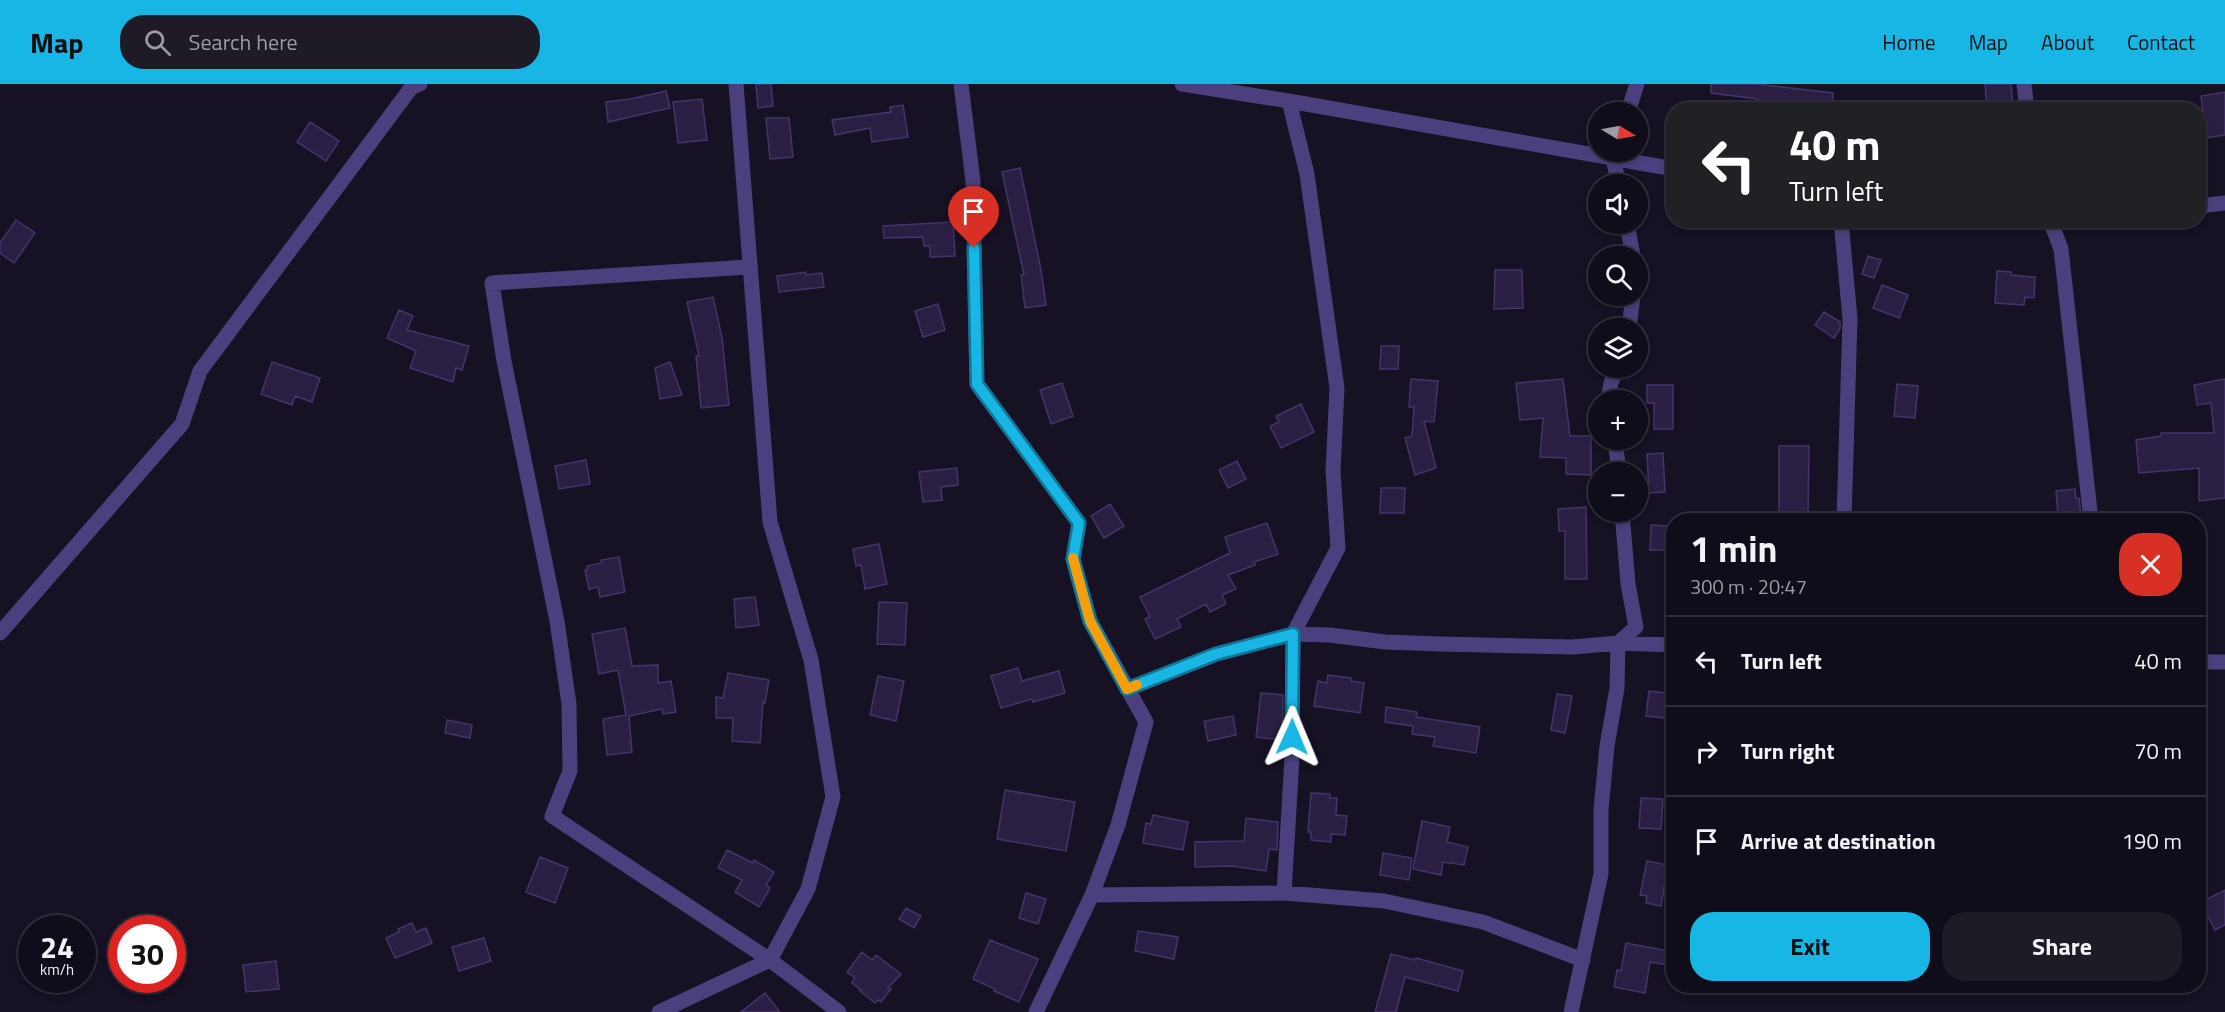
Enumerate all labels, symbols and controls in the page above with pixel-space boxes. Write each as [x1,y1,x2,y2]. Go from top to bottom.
search box [120,15,540,69]
text: Map [30,21,84,64]
text: Search here [189,25,298,59]
icon: search [141,26,174,59]
text: Home [1882,26,1936,58]
text: Map [1969,26,2008,58]
text: About [2041,26,2094,58]
text: Contact [2127,26,2195,58]
north arrow [1588,102,1648,162]
map controls [1588,102,1648,522]
text: 40 m [1789,112,1881,176]
icon: left [1690,126,1768,204]
text: Turn left [1789,170,1883,211]
button: sound [1588,174,1648,234]
pin [948,186,999,248]
icon: arrive [957,195,990,228]
button: search [1588,246,1648,306]
button: layers [1588,318,1648,378]
button: + [1588,390,1648,450]
button: − [1588,462,1648,522]
text: 1 min [1690,521,1777,576]
button: close [2119,533,2182,596]
text: 300 m · 20:47 [1690,571,1807,602]
text: Turn left [1741,644,1822,678]
text: 40 m [2134,644,2182,678]
icon: left [1690,645,1723,678]
position arrow [1260,705,1324,769]
text: Turn right [1741,734,1835,768]
text: 70 m [2134,734,2182,768]
icon: right [1690,735,1723,768]
text: Arrive at destination [1741,824,1936,858]
text: 190 m [2122,824,2182,858]
icon: arrive [1690,825,1723,858]
button: Exit [1690,912,1930,981]
button: Share [1942,912,2182,981]
speed limit sign: 30 [108,915,186,993]
text: 24 [40,924,74,970]
text: km/h [40,958,74,981]

